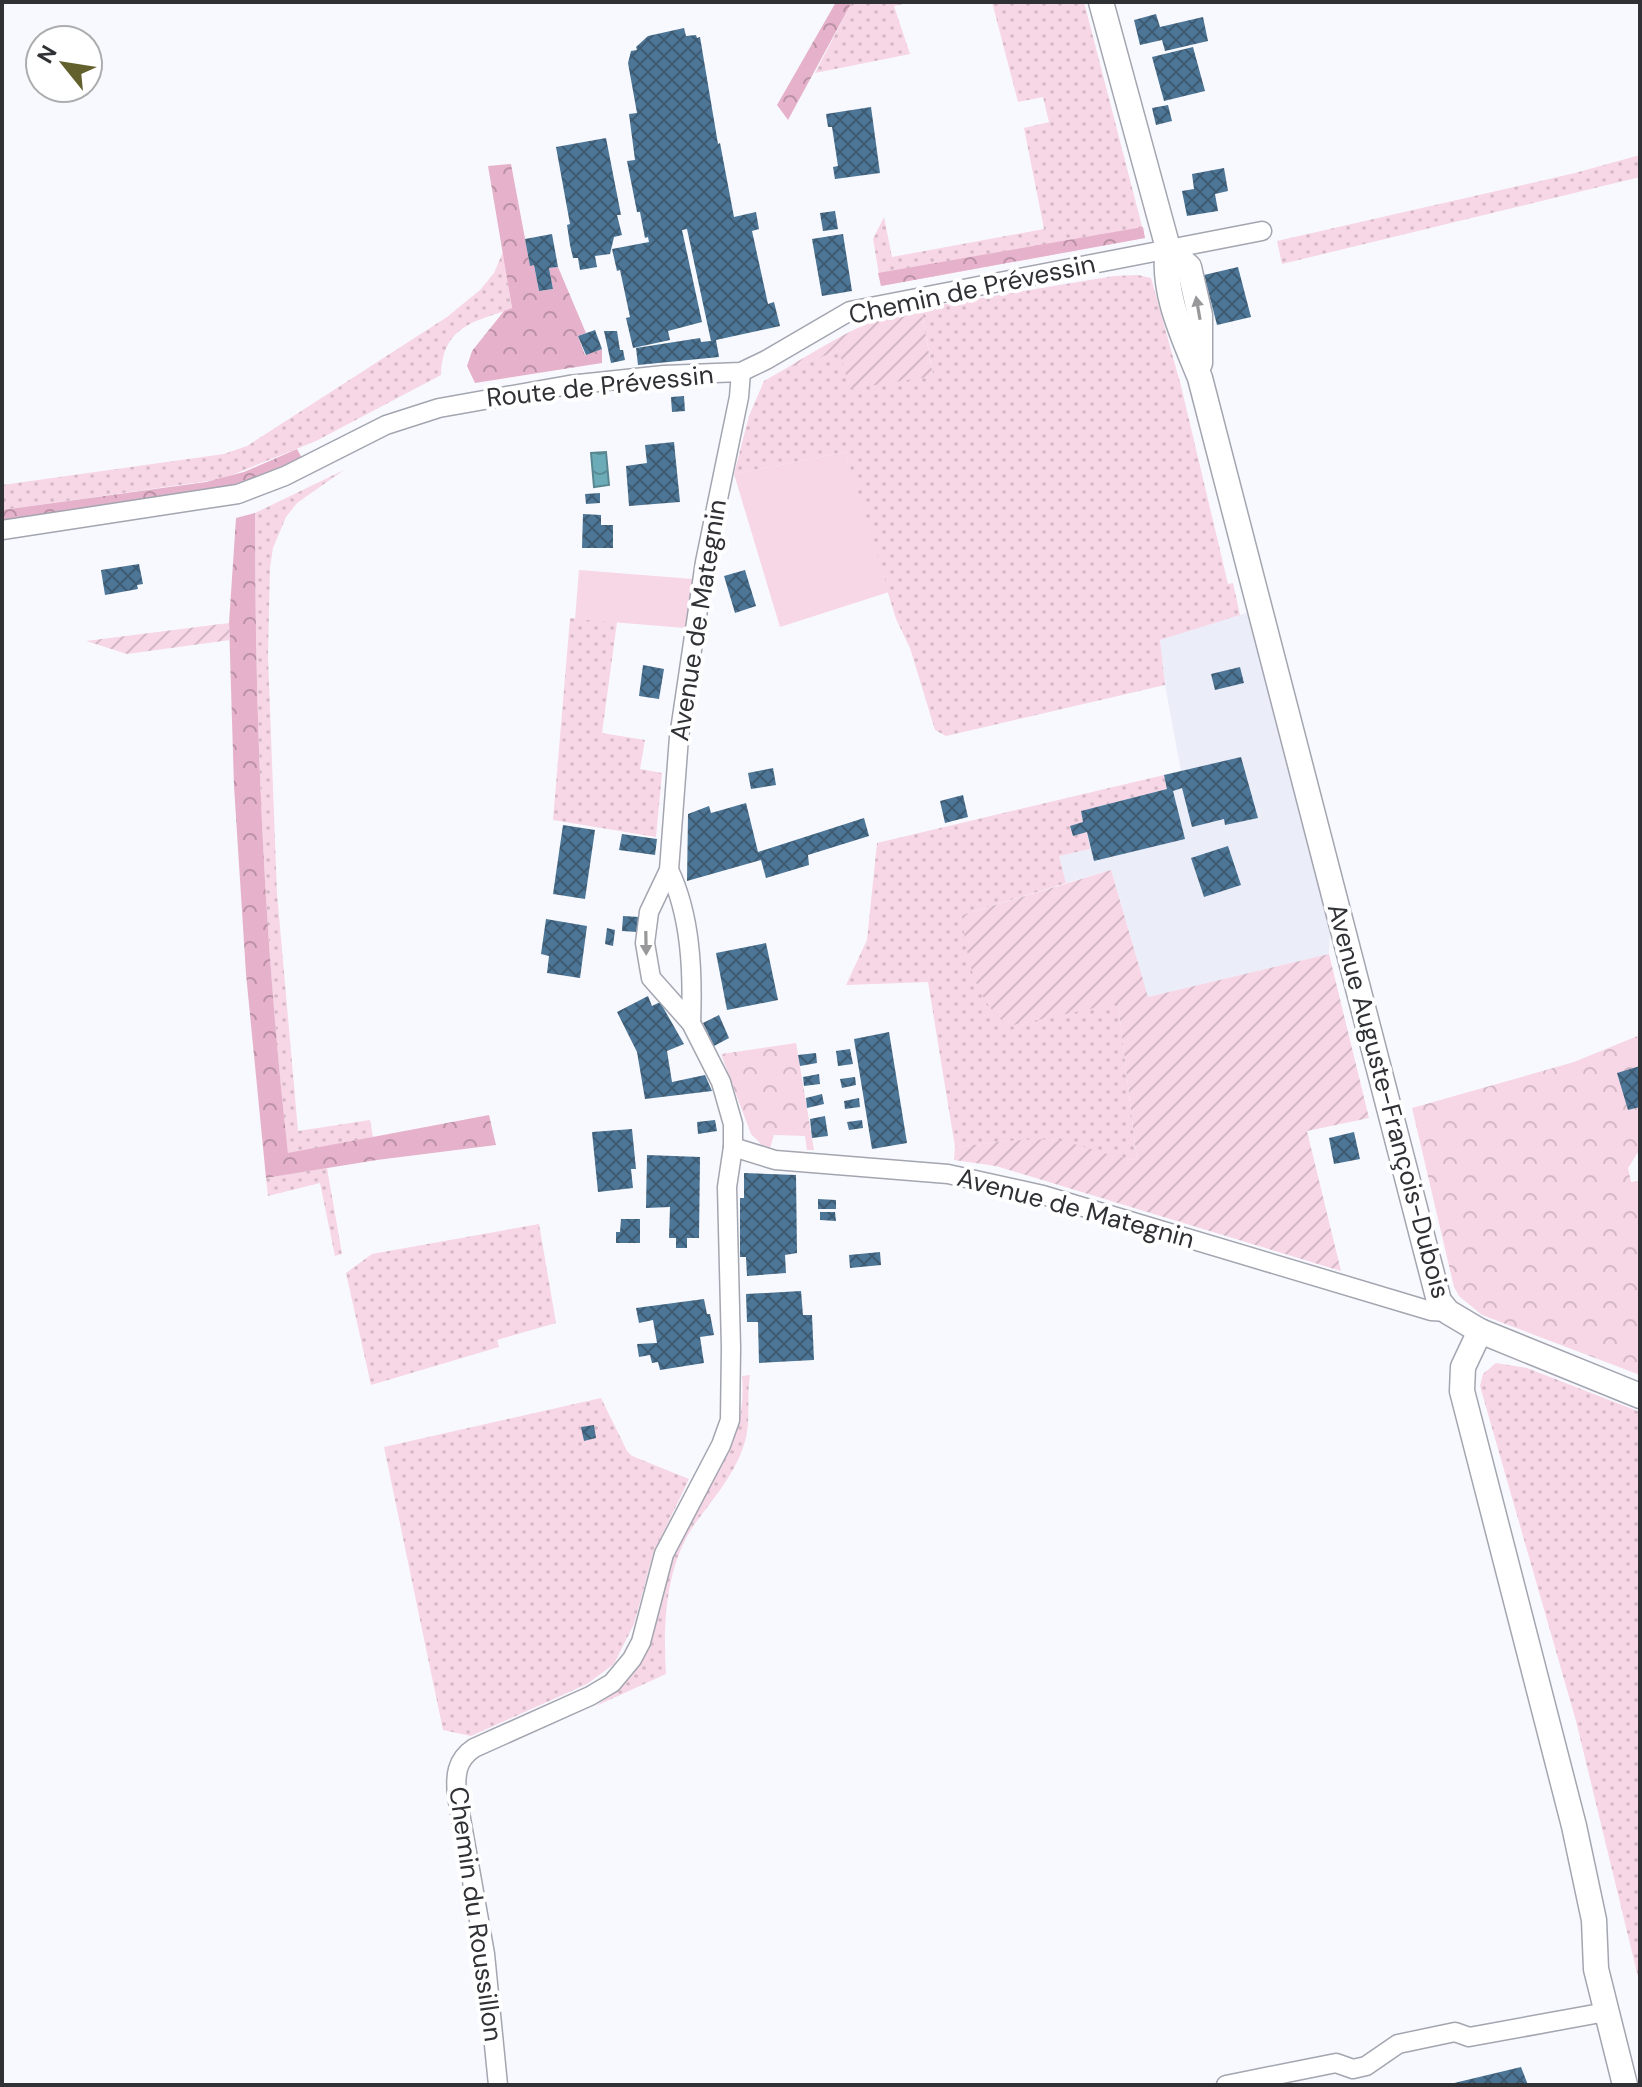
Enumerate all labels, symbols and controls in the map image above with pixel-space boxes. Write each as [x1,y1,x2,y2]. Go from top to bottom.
north arrow [24,24,104,104]
text: N [31,40,64,68]
street label: Chemin de Prévessin [846,246,1098,332]
one-way arrow [1191,296,1203,321]
street label: Route de Prévessin [485,357,715,415]
street label: Avenue de Mategnin [662,497,734,743]
street label: Avenue Auguste-François-Dubois [1320,900,1458,1302]
one-way arrow [639,931,652,956]
street label: Avenue de Mategnin [954,1160,1198,1256]
street label: Chemin du Roussillon [441,1784,511,2044]

